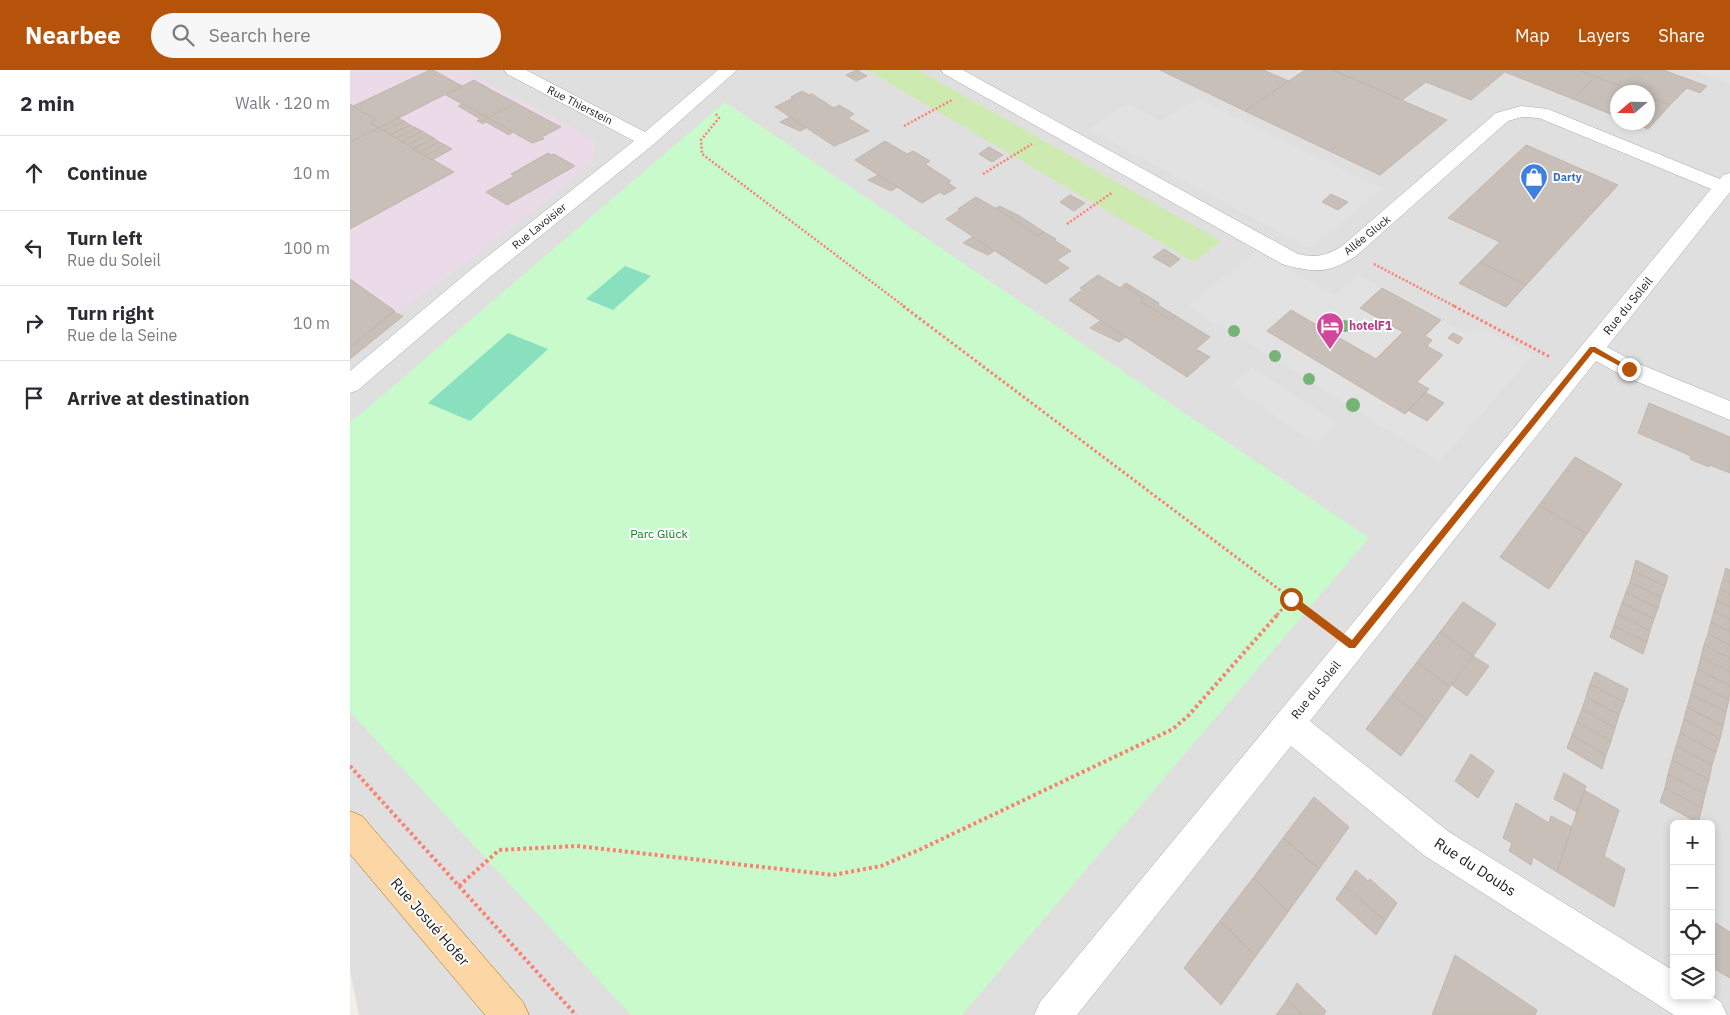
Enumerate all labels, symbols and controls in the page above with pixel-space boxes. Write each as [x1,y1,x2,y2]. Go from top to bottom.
search box [151,13,501,58]
text: Nearbee [25,19,121,51]
icon: search [169,21,197,49]
text: Search here [209,23,311,47]
text: Map [1515,24,1550,47]
text: Layers [1578,24,1630,47]
text: Share [1658,24,1705,47]
street label: Rue Thierstein [545,83,615,127]
north arrow [1610,85,1655,130]
text: 2 min [20,89,75,117]
text: Walk · 120 m [235,93,330,113]
icon: ahead [20,159,48,187]
text: Continue [67,161,147,185]
shop icon: Darty [1519,162,1549,201]
text: 10 m [293,163,330,183]
place label: Darty [1553,170,1582,184]
street label: Rue Lavoisier [509,200,569,252]
street label: Allée Gluck [1341,212,1393,258]
text: Turn left [67,226,143,250]
icon: left [20,234,48,262]
text: 100 m [283,238,330,258]
text: Rue du Soleil [67,250,161,270]
street label: Rue du Soleil [1600,274,1656,338]
text: Turn right [67,301,154,325]
icon: right [20,309,48,337]
hotel icon: hotelF1 [1315,311,1345,350]
text: 10 m [293,313,330,333]
place label: hotelF1 [1349,318,1392,333]
text: Rue de la Seine [67,325,177,345]
route end [1618,358,1641,381]
icon: arrive [20,384,48,412]
text: Arrive at destination [67,386,250,410]
park label: Parc Glück [630,526,688,541]
route start [1280,588,1303,611]
street label: Rue du Soleil [1288,658,1344,722]
map controls [1670,820,1715,1000]
button: + [1670,820,1715,865]
street label: Rue du Doubs [1431,833,1520,900]
button: − [1670,865,1715,910]
street label: Rue Josué Hofer [387,874,474,970]
button: locate [1670,910,1715,955]
button: layers [1670,955,1715,1000]

